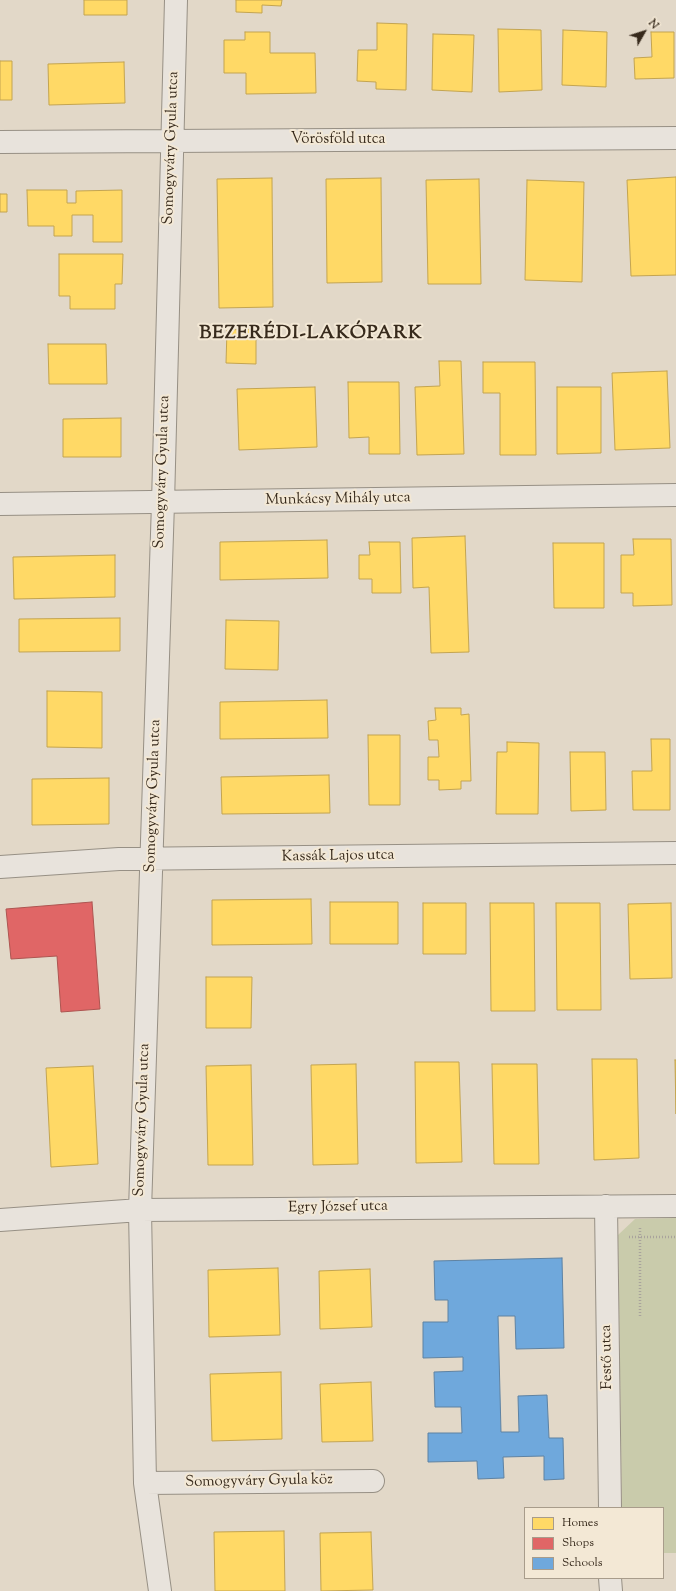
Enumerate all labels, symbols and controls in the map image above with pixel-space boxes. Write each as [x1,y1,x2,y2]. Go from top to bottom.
north arrow [624,12,664,52]
text: N [644,16,662,33]
street label: Somogyváry Gyula utca [160,71,184,225]
street label: Vörösföld utca [291,131,385,149]
district label: BEZERÉDI-LAKÓPARK [199,324,423,346]
street label: Somogyváry Gyula utca [151,395,175,549]
street label: Munkácsy Mihály utca [265,490,411,510]
street label: Somogyváry Gyula utca [142,719,166,873]
street label: Kassák Lajos utca [282,847,394,867]
street label: Somogyváry Gyula utca [131,1043,155,1197]
street label: Egry József utca [288,1198,388,1218]
street label: Festő utca [598,1324,618,1390]
street label: Somogyváry Gyula köz [185,1472,333,1492]
legend [524,1507,664,1579]
text: Homes [562,1514,598,1532]
text: Shops [562,1534,594,1552]
text: Schools [562,1554,603,1572]

